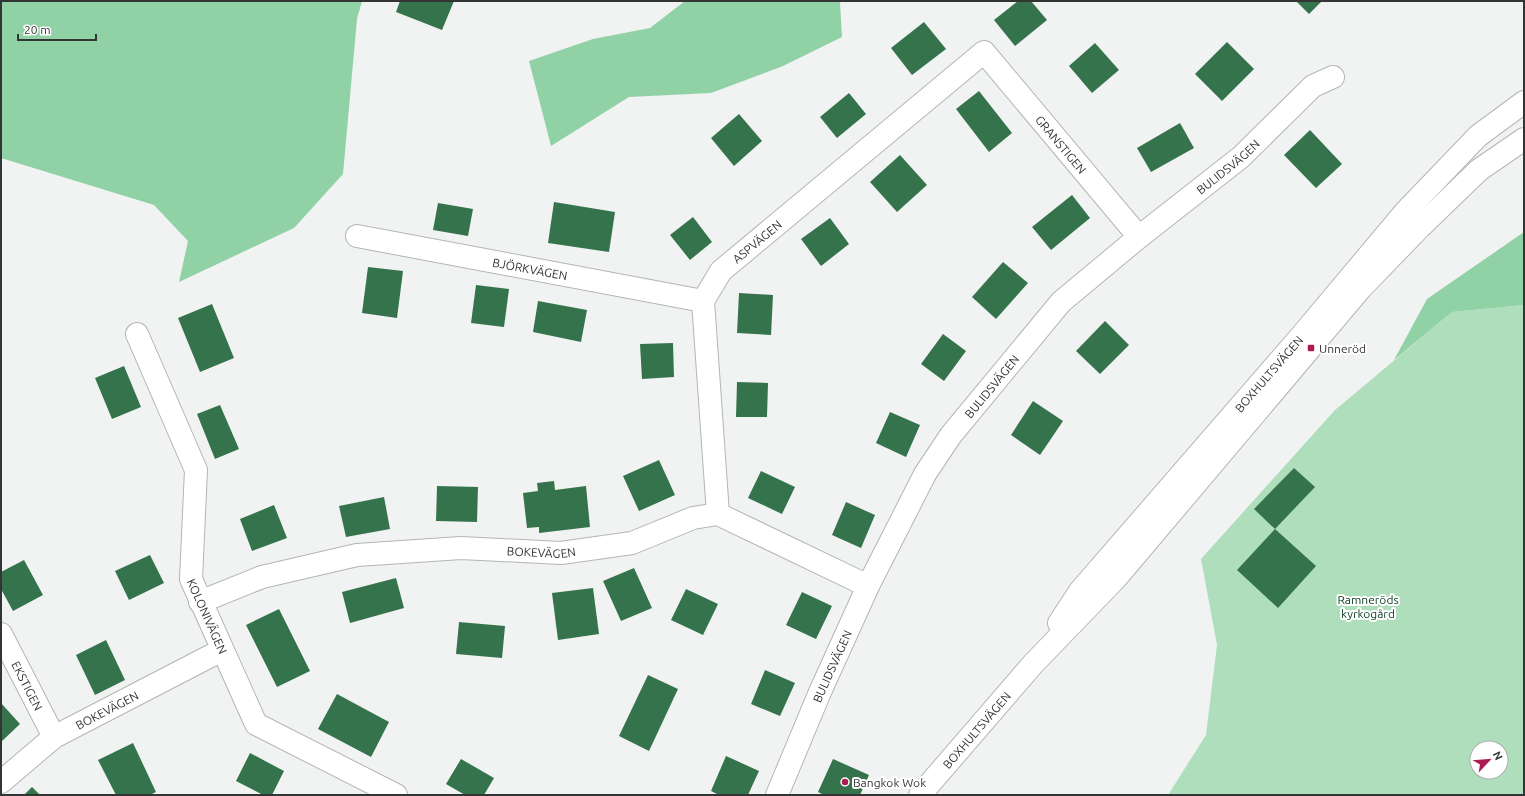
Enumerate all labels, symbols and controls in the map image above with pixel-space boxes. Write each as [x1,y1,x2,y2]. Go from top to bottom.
scale bar [18,16,96,42]
text: 20 m [24,23,51,36]
street label: GRANSTIGEN [1033,113,1089,176]
street label: BULIDSVÄGEN [1194,137,1262,196]
street label: ASPVÄGEN [730,217,784,265]
street label: BJÖRKVÄGEN [491,255,568,282]
street label: BOXHULTSVÄGEN [1232,333,1305,414]
place label: Unneröd [1319,342,1366,355]
marker: Unneröd [1306,343,1316,353]
street label: BULIDSVÄGEN [962,352,1021,420]
street label: BOKEVÄGEN [507,544,577,560]
street label: KOLONIVÄGEN [185,576,230,656]
park label: Ramneröds kyrkogård [1337,593,1399,620]
street label: BULIDSVÄGEN [810,628,854,704]
street label: EKSTIGEN [10,659,46,712]
street label: BOKEVÄGEN [73,688,140,731]
street label: BOXHULTSVÄGEN [940,689,1013,771]
north arrow [1469,740,1509,780]
text: N [1491,749,1505,762]
place label: Bangkok Wok [853,776,926,789]
marker: Bangkok Wok [840,777,850,787]

